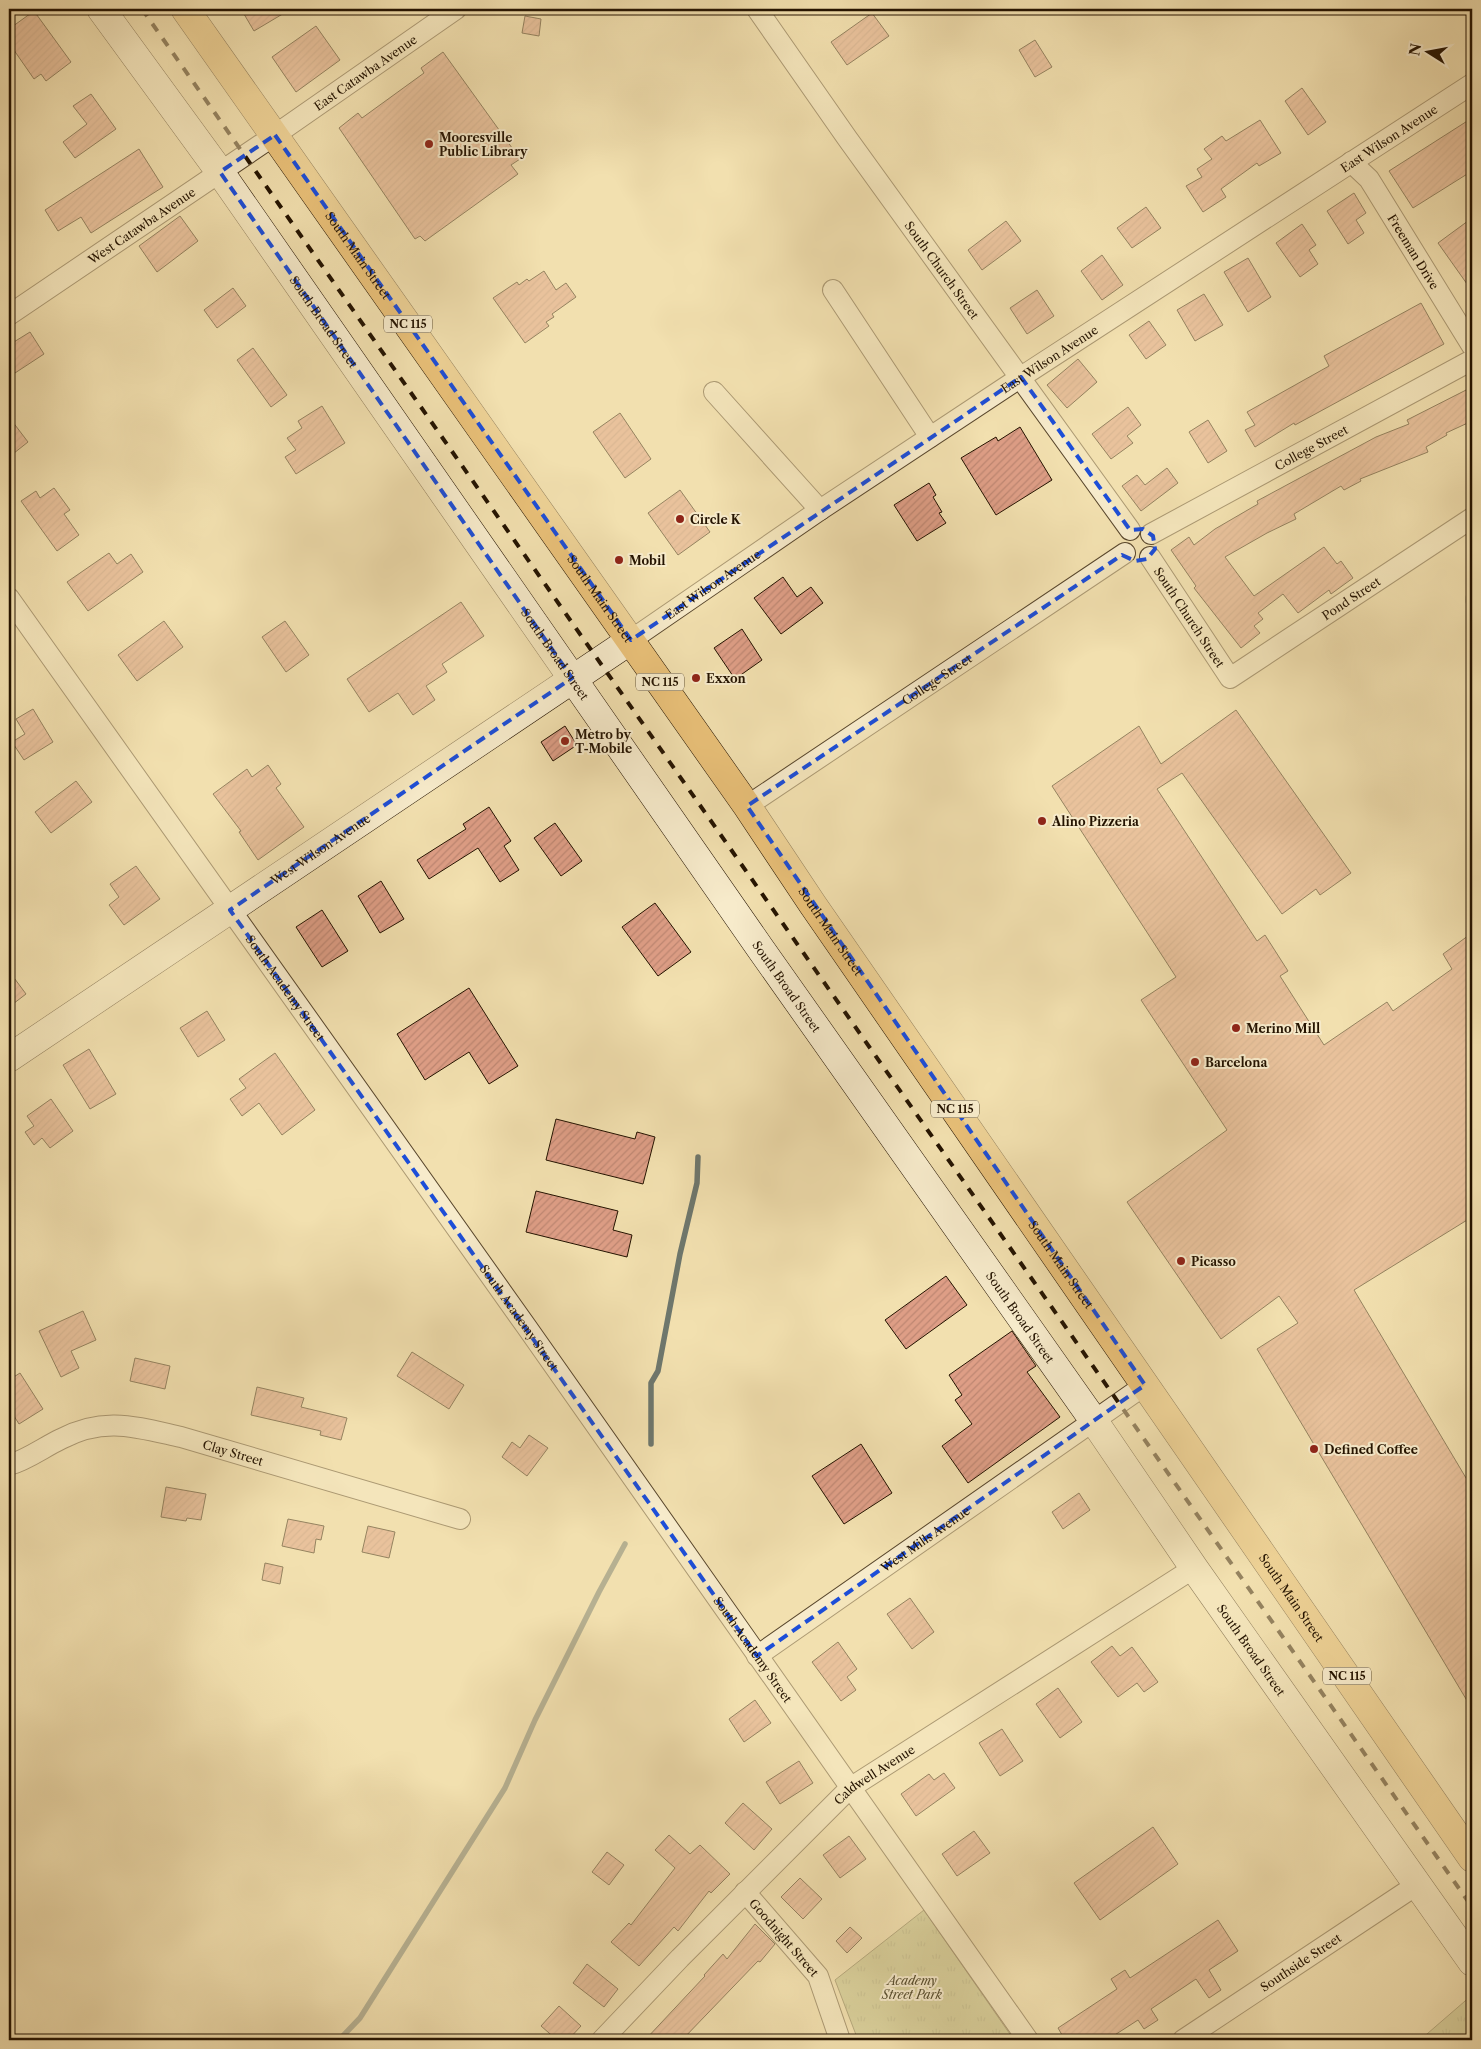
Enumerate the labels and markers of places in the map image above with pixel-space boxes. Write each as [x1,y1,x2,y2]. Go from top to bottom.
place label: Mooresville Public Library [439,130,528,159]
marker: Mooresville Public Library [423,138,435,150]
place label: Circle K [690,512,741,527]
marker: Circle K [674,513,686,525]
place label: Mobil [629,553,665,568]
marker: Mobil [613,554,625,566]
place label: Exxon [706,671,747,686]
marker: Exxon [690,672,702,684]
place label: Metro by T-Mobile [575,727,632,756]
marker: Metro by T-Mobile [559,735,571,747]
place label: Alino Pizzeria [1051,814,1140,829]
marker: Alino Pizzeria [1036,815,1048,827]
place label: Merino Mill [1246,1021,1320,1036]
marker: Merino Mill [1230,1022,1242,1034]
place label: Barcelona [1205,1055,1268,1070]
marker: Barcelona [1189,1056,1201,1068]
place label: Picasso [1191,1254,1236,1269]
marker: Picasso [1175,1255,1187,1267]
place label: Defined Coffee [1324,1442,1418,1457]
marker: Defined Coffee [1308,1443,1320,1455]

